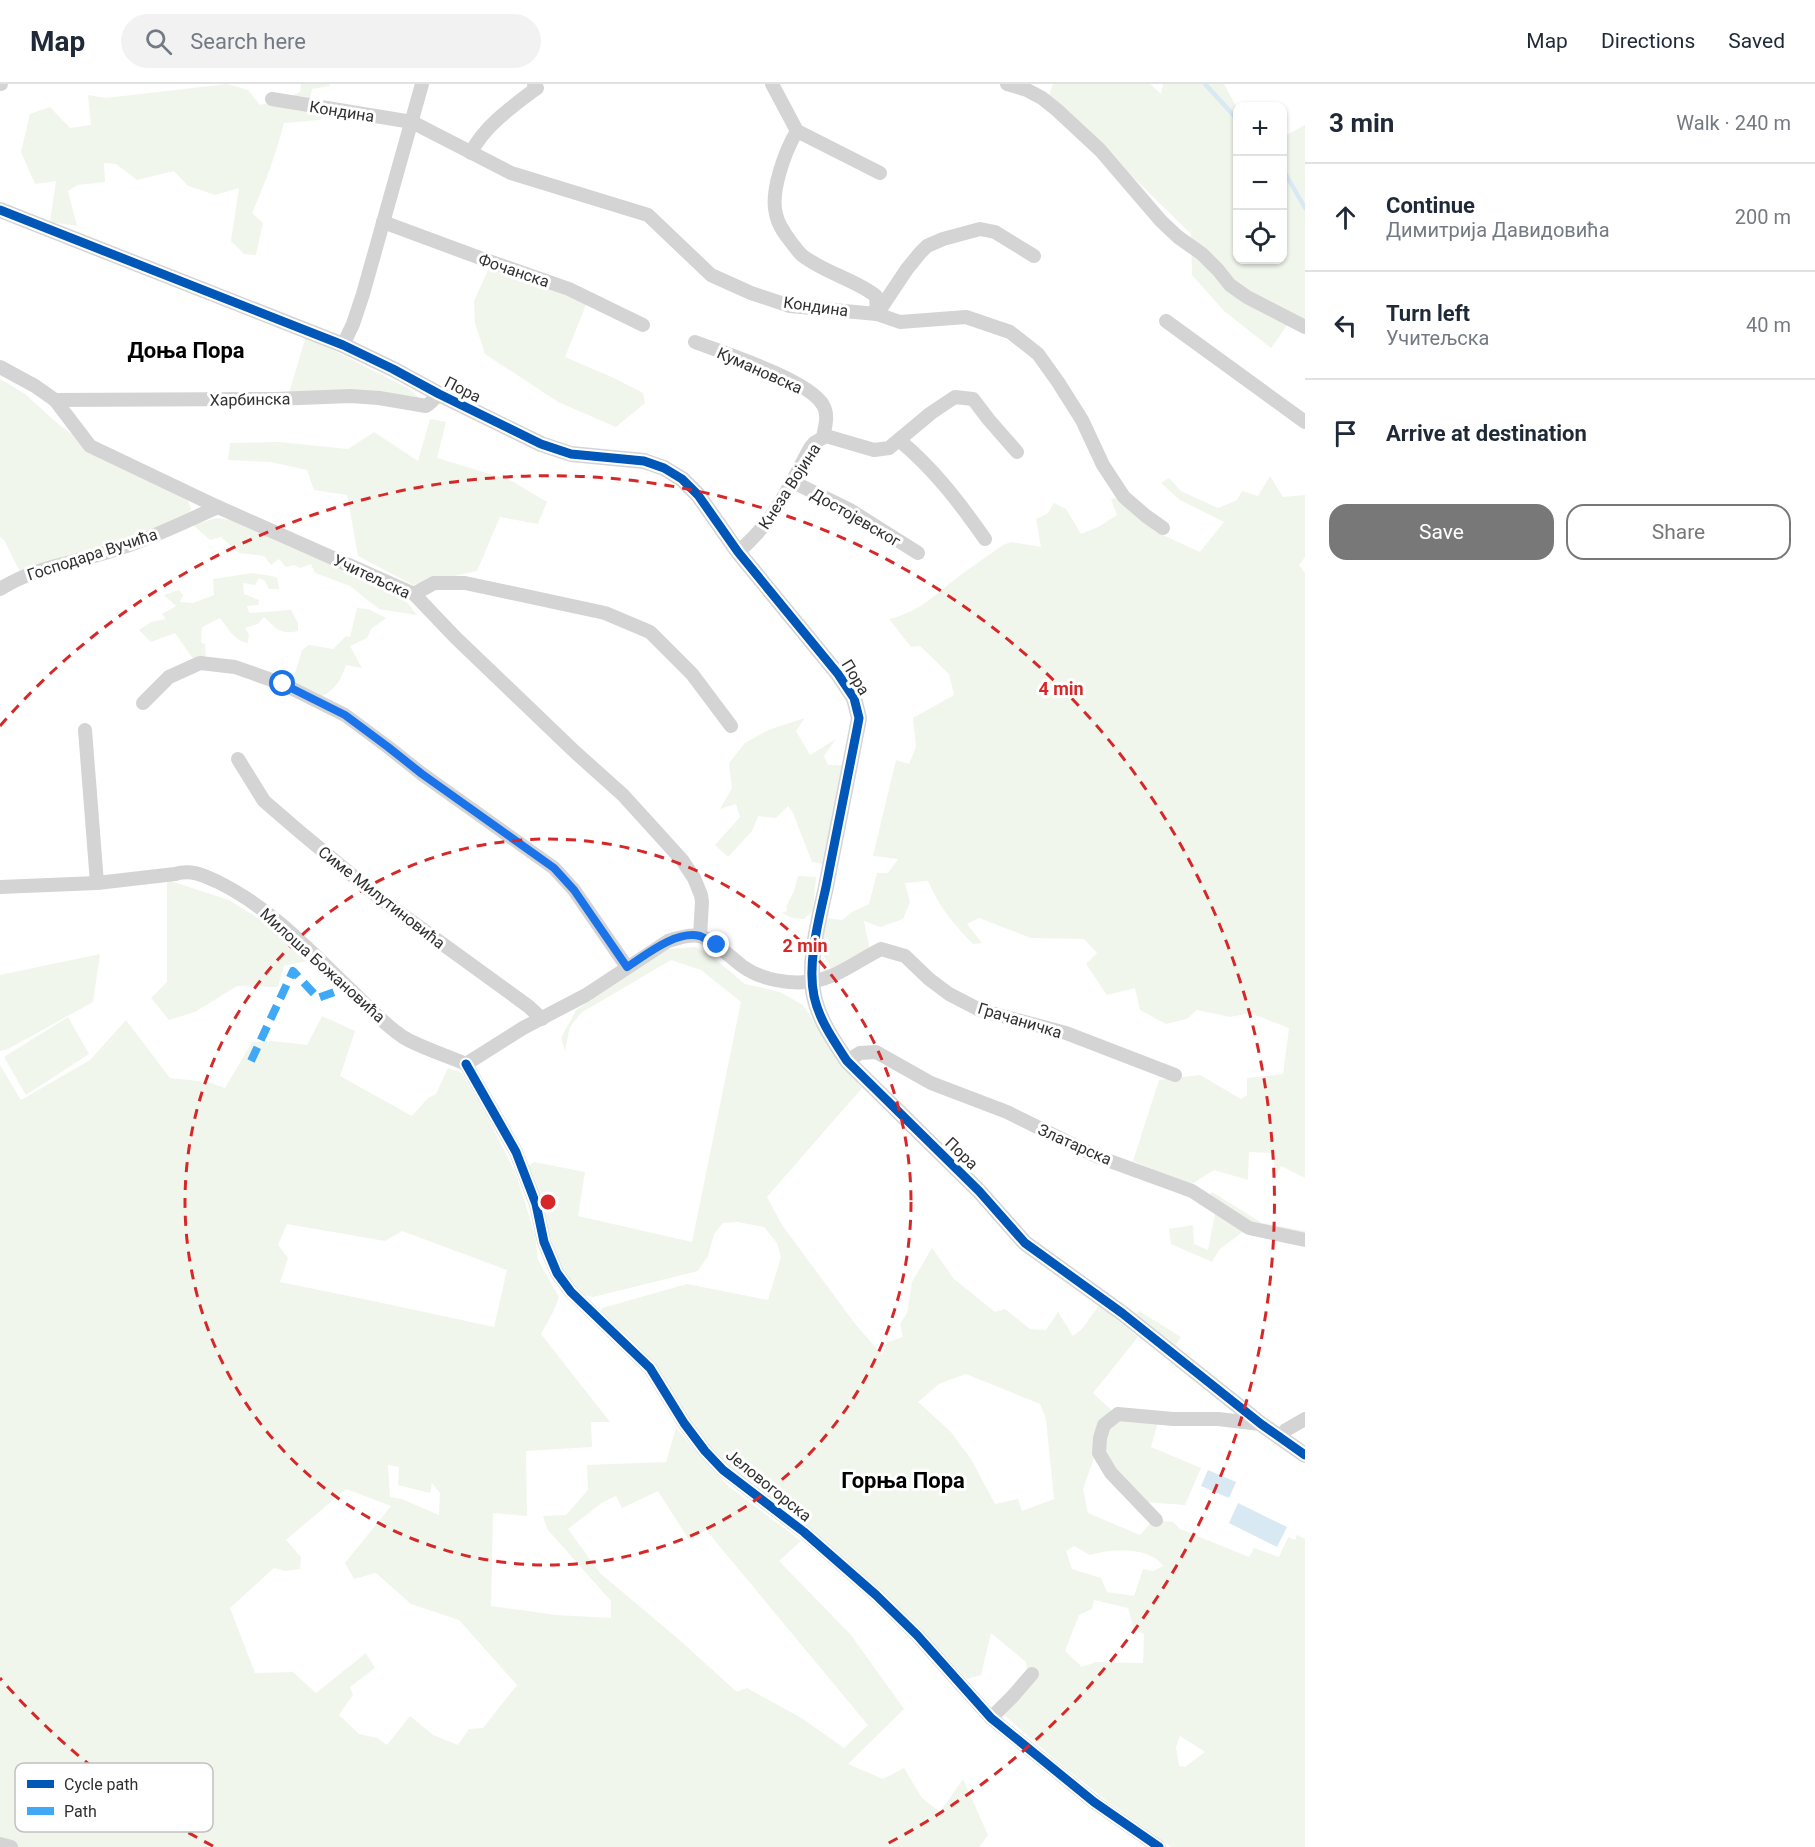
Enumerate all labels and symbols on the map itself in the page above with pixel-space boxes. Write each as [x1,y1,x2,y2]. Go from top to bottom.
street label: Кондина [308,97,376,126]
street label: Фочанска [476,249,552,291]
street label: Кондина [782,293,850,320]
district label: Доња Пора [127,338,245,363]
street label: Кумановска [714,343,805,398]
street label: Пора [441,372,484,407]
street label: Харбинска [210,389,290,410]
street label: Кнеза Војина [755,440,824,533]
street label: Достојевског [808,484,904,551]
street label: Господара Вучића [25,524,160,585]
street label: Учитељска [330,550,413,603]
street label: Пора [838,656,874,699]
route start [269,670,295,696]
text: 4 min [1038,678,1084,699]
street label: Симе Милутиновића [315,842,449,953]
street label: Милоша Божановића [256,904,389,1027]
route end [703,931,729,957]
text: 2 min [782,935,828,956]
street label: Грачаничка [976,999,1064,1042]
street label: Златарска [1035,1120,1114,1169]
street label: Пора [941,1133,982,1173]
centre of rings [538,1192,558,1212]
street label: Јеловогорска [722,1445,815,1526]
district label: Горња Пора [841,1468,965,1493]
legend [15,1763,213,1832]
text: Cycle path [64,1775,138,1794]
text: Path [64,1802,97,1821]

